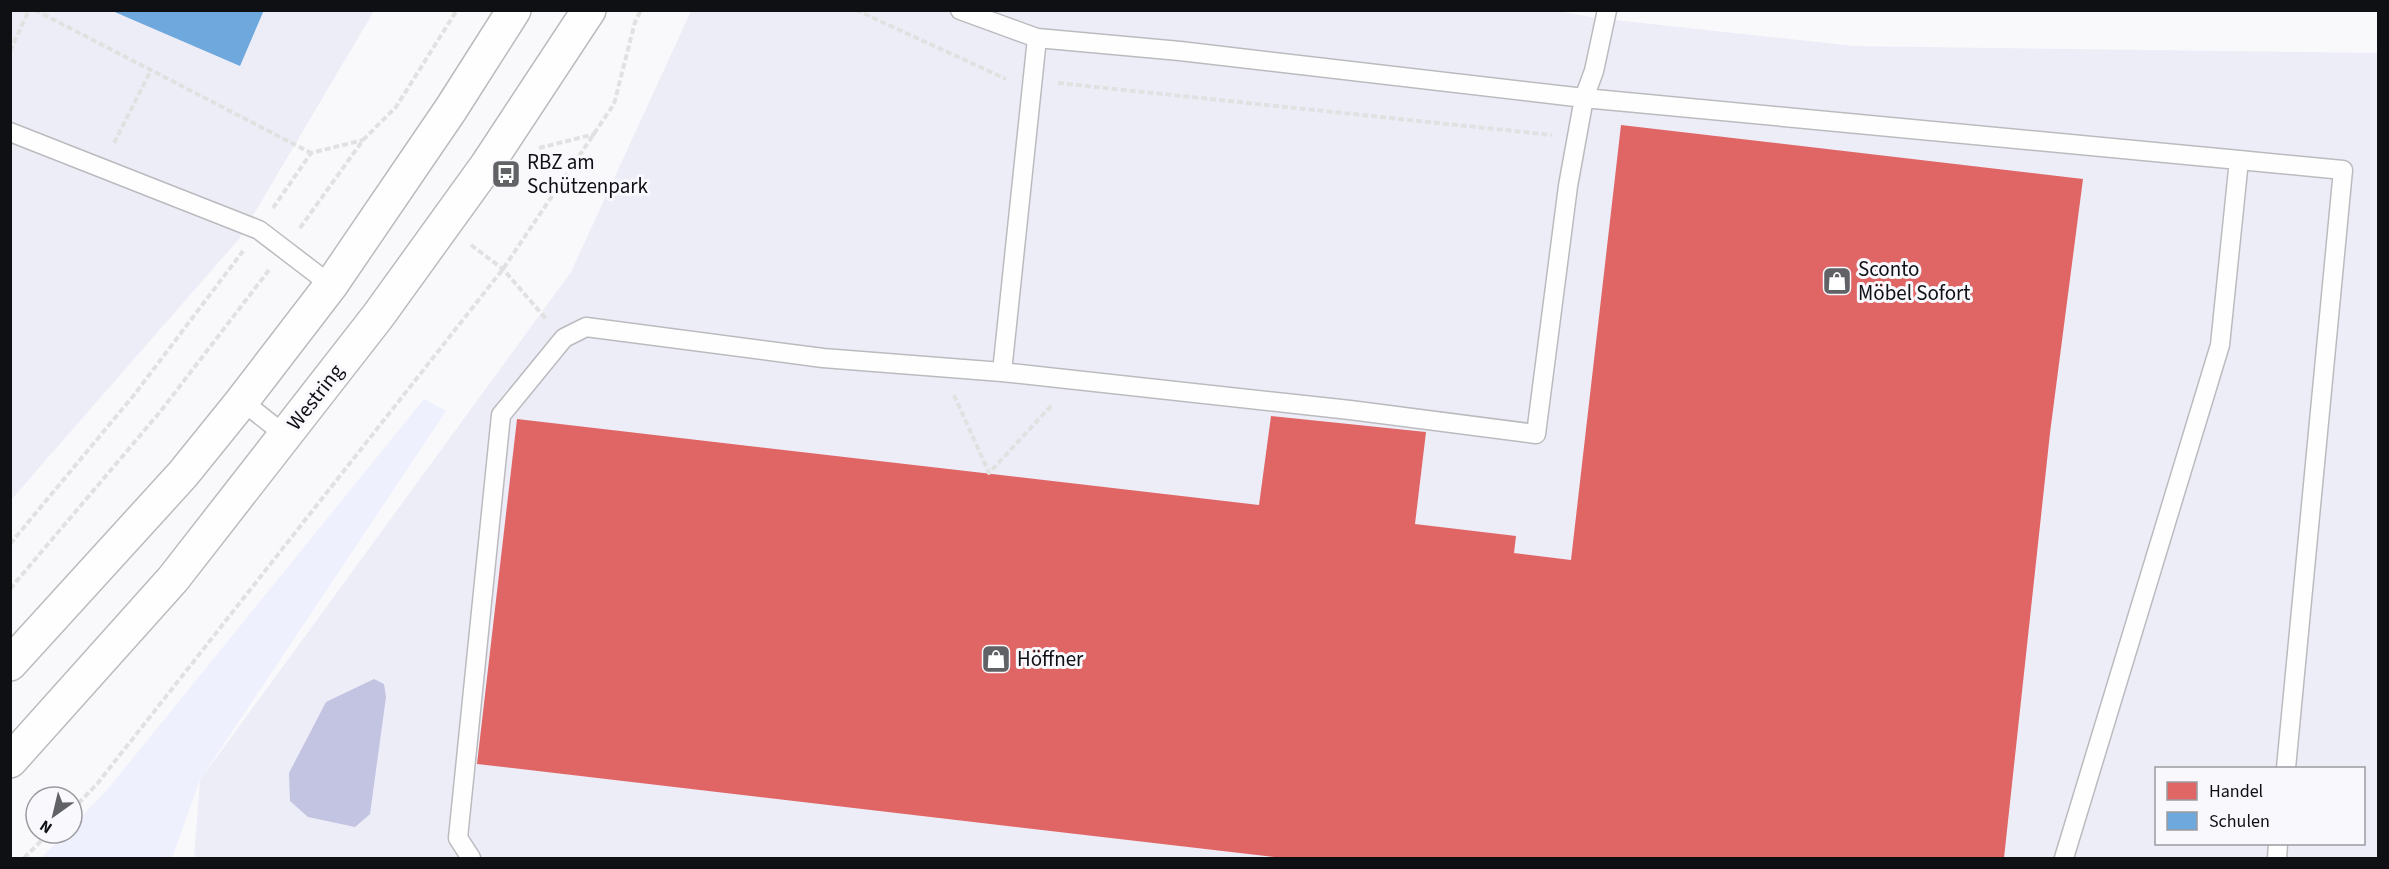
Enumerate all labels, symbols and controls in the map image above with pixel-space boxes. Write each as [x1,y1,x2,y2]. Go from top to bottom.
place label: RBZ am Schützenpark [527,147,649,201]
bus stop icon: RBZ am Schützenpark [490,158,522,190]
place label: Sconto Möbel Sofort [1858,254,1970,308]
shop icon: Sconto Möbel Sofort [1821,265,1853,297]
street label: Westring [279,357,351,437]
shop icon: Höffner [980,643,1012,675]
place label: Höffner [1017,644,1084,674]
legend [2155,767,2365,845]
text: Handel [2209,779,2263,804]
north arrow [24,785,84,845]
text: Schulen [2209,809,2270,834]
text: N [36,815,57,839]

